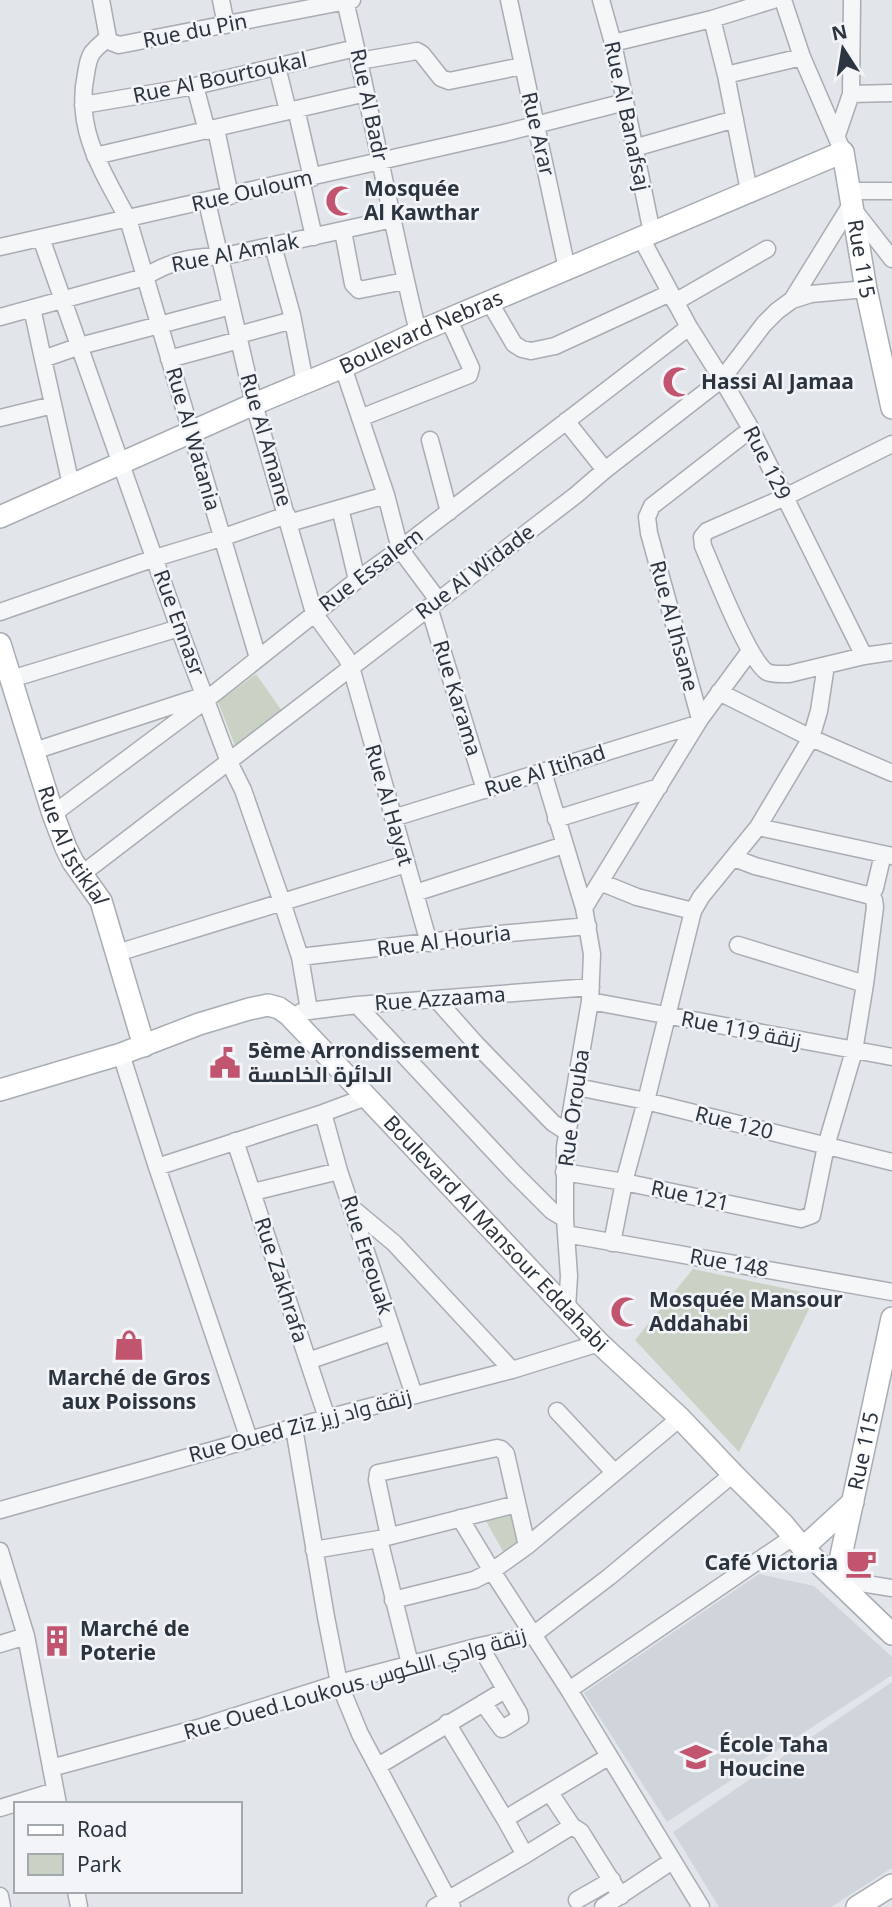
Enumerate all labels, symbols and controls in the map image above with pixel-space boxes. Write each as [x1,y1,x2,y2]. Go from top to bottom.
street label: Rue du Pin [140,6,249,54]
north arrow [808,14,878,84]
text: N [829,18,850,47]
street label: Rue Al Banafsaj [598,38,658,193]
street label: Rue Al Bourtoukal [130,45,309,109]
street label: Rue Al Badr [344,46,396,164]
street label: Rue Arar [516,89,562,179]
street label: Rue Ouloum [188,162,315,218]
place label: Mosquée Al Kawthar [364,174,480,226]
mosque icon: Mosquée Al Kawthar [324,184,358,218]
street label: Rue 115 [842,217,883,301]
street label: Rue Al Amlak [169,226,302,278]
street label: Boulevard Nebras [334,283,507,380]
street label: Rue Al Watania [160,364,228,514]
mosque icon: Hassi Al Jamaa [661,365,695,399]
place label: Hassi Al Jamaa [701,367,854,395]
street label: Rue Al Amane [235,370,299,510]
street label: Rue 129 [737,421,798,504]
street label: Rue Al Widade [409,517,540,625]
street label: Rue Essalem [313,521,428,618]
street label: Rue Al Ihsane [644,557,706,694]
street label: Rue Ennasr [148,565,212,680]
street label: Rue Karama [427,636,489,759]
street label: Rue Al Itihad [481,737,609,803]
street label: Rue Al Hayat [359,741,421,869]
street label: Rue Al Istiklal [32,782,116,907]
street label: Rue Al Houria [375,918,512,962]
street label: Rue Azzaama [373,979,506,1017]
street label: Rue 119 زنقة [679,1004,804,1054]
place label: 5ème Arrondissement الدائرة الخامسة [248,1036,480,1088]
public building icon: 5ème Arrondissement الدائرة الخامسة [208,1046,242,1080]
street label: Rue Orouba [551,1047,595,1168]
street label: Rue 120 [692,1099,776,1145]
street label: Boulevard Al Mansour Eddahabi [378,1109,615,1358]
street label: Rue 121 [648,1173,732,1217]
street label: Rue Ereouak [336,1191,401,1319]
street label: Rue Zakhrafa [248,1213,315,1346]
street label: Rue 148 [688,1241,771,1283]
place label: Mosquée Mansour Addahabi [649,1285,843,1337]
mosque icon: Mosquée Mansour Addahabi [609,1295,643,1329]
shop icon: Marché de Gros aux Poissons [112,1328,146,1362]
place label: Marché de Gros aux Poissons [48,1363,210,1415]
street label: Rue Oued Ziz زنقة واد زيز [185,1382,414,1468]
street label: Rue 115 [840,1409,885,1492]
cafe icon: Café Victoria [844,1546,878,1580]
place label: Café Victoria [705,1548,838,1576]
place label: Marché de Poterie [80,1614,190,1666]
street label: Rue Oued Loukous زنقة وادي اللكوس [180,1621,530,1748]
building icon: Marché de Poterie [40,1624,74,1658]
place label: École Taha Houcine [719,1730,828,1782]
school or university icon: École Taha Houcine [679,1740,713,1774]
legend [14,1802,242,1893]
text: Road [77,1815,127,1843]
text: Park [77,1850,122,1878]

